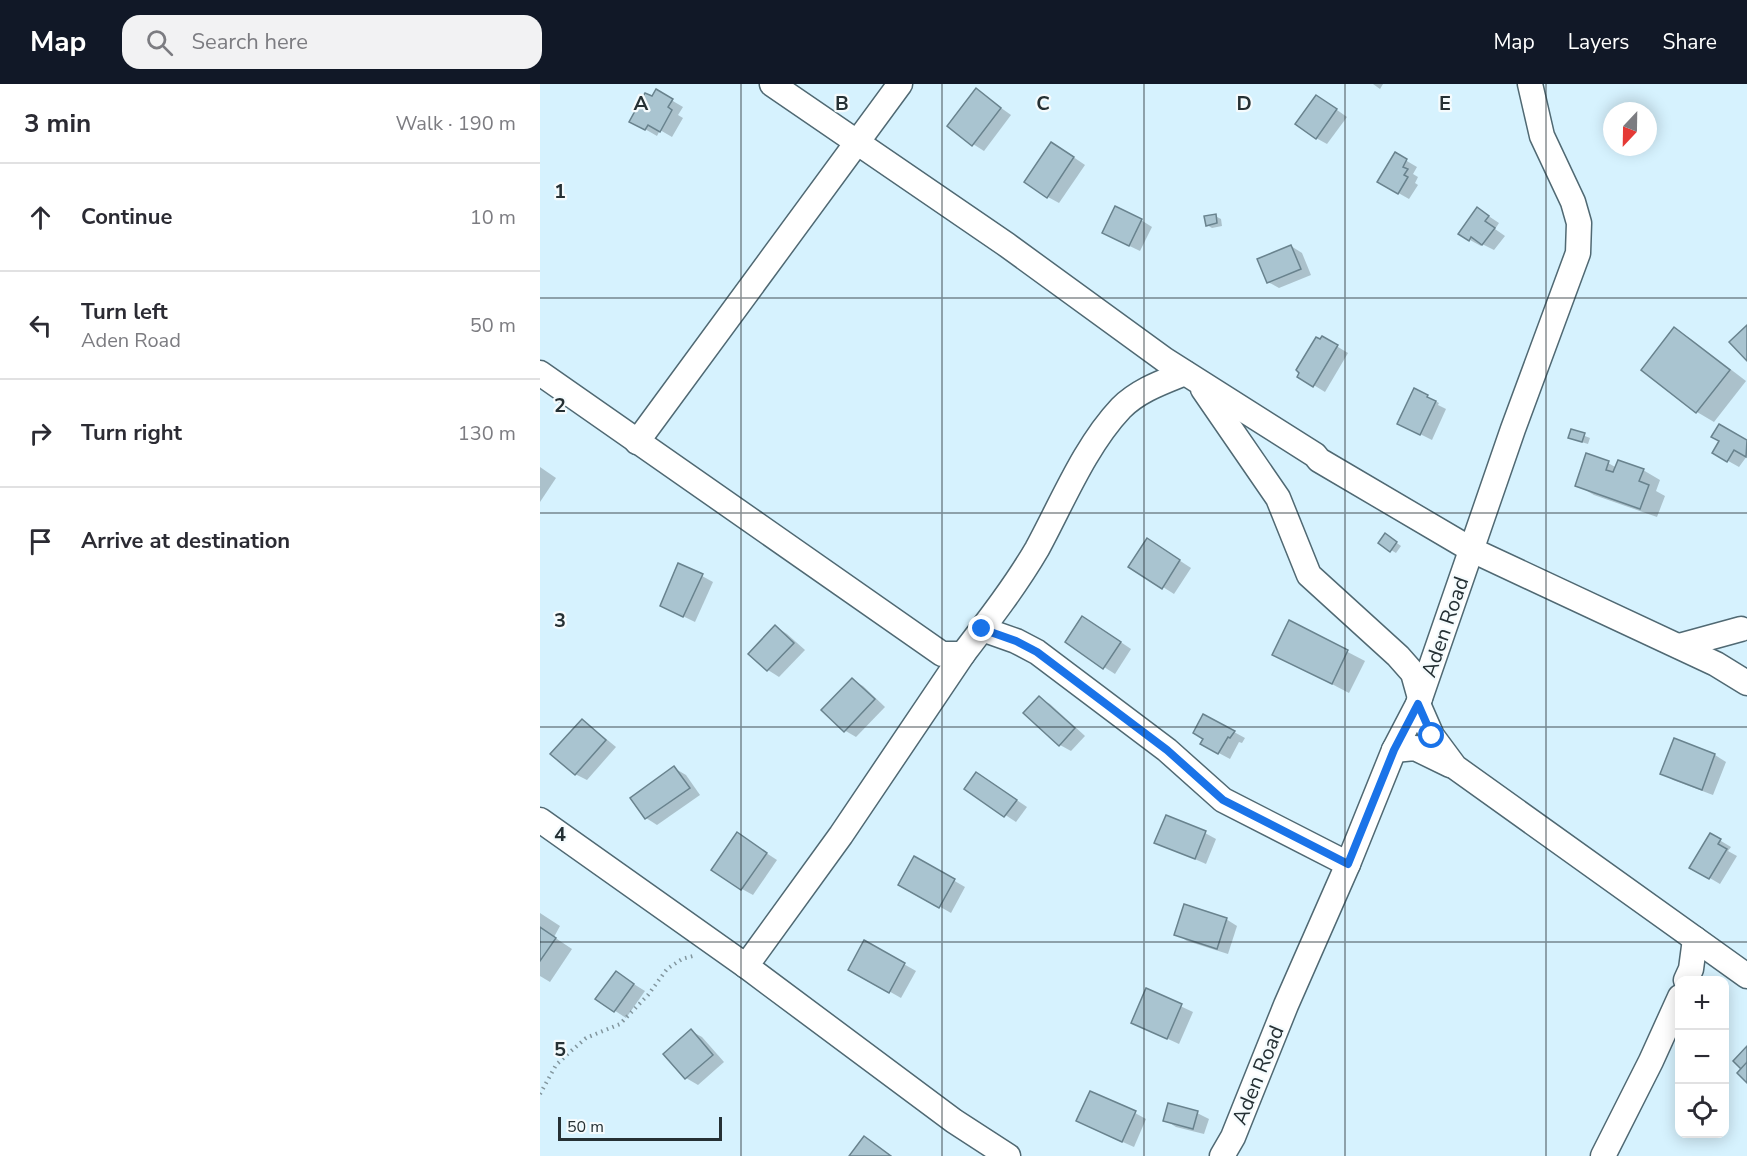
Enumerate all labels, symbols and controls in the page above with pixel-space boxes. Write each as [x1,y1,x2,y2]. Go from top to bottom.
search box [122,15,542,69]
text: Map [30,23,86,61]
icon: search [143,26,176,59]
text: Search here [191,27,308,57]
text: Map [1493,28,1535,56]
text: Layers [1568,28,1629,56]
text: Share [1662,28,1717,56]
text: A [634,90,649,117]
text: B [835,90,849,117]
text: C [1036,90,1050,117]
text: D [1236,90,1252,117]
text: E [1439,90,1451,117]
north arrow [1603,102,1657,156]
text: 3 min [24,106,91,141]
text: Walk · 190 m [396,110,516,137]
text: 1 [554,178,566,205]
icon: ahead [24,201,57,234]
text: Continue [81,202,172,232]
text: 10 m [470,204,516,231]
text: Turn left [81,297,168,327]
icon: left [24,309,57,342]
text: 50 m [470,312,516,339]
text: Aden Road [81,327,181,354]
text: 2 [554,392,566,419]
icon: right [24,417,57,450]
text: Turn right [81,418,182,448]
text: 130 m [458,420,516,447]
icon: arrive [24,525,57,558]
text: Arrive at destination [81,526,290,556]
street label: Aden Road [1415,573,1475,681]
text: 3 [554,607,566,634]
route end [968,615,994,641]
route start [1418,722,1444,748]
text: 4 [554,821,566,848]
map controls [1675,976,1729,1138]
button: + [1675,976,1729,1030]
street label: Aden Road [1225,1021,1291,1129]
button: − [1675,1030,1729,1084]
text: 5 [554,1036,566,1063]
button: locate [1675,1084,1729,1138]
scale bar [558,1114,722,1142]
text: 50 m [567,1116,604,1138]

